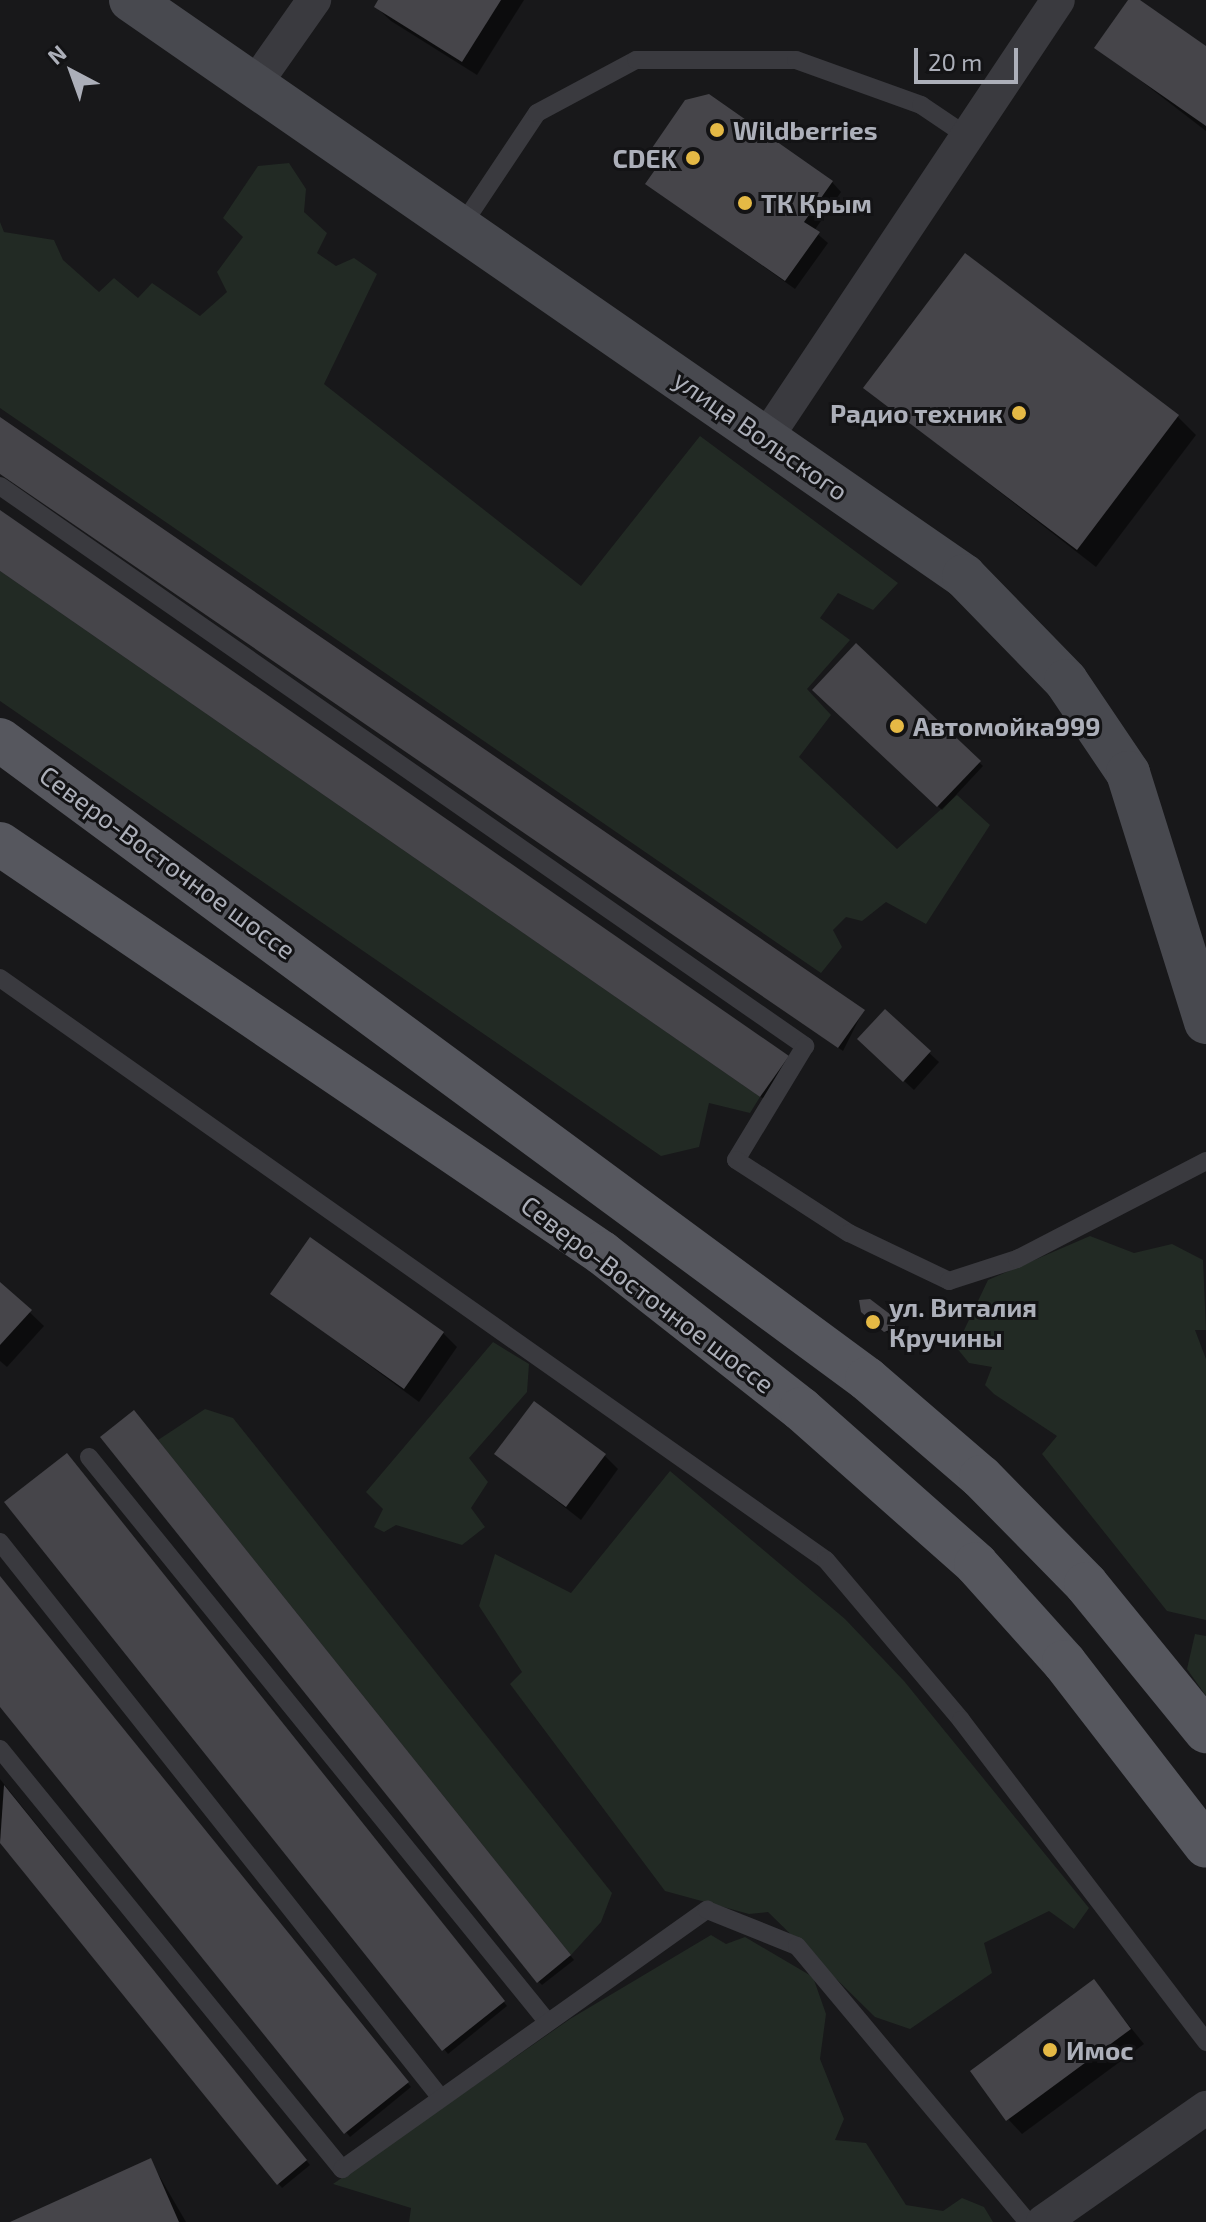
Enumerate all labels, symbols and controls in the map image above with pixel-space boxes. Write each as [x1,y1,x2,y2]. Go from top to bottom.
north arrow [32,32,112,112]
scale bar [918,32,1022,82]
text: N [42,39,71,69]
text: 20 m [928,47,982,76]
place label: Wildberries [733,114,878,146]
marker: Wildberries [708,121,726,139]
place label: CDEK [612,142,677,174]
marker: CDEK [684,149,702,167]
place label: ТК Крым [761,187,872,219]
marker: ТК Крым [736,194,754,212]
street label: улица Вольского [668,363,854,507]
place label: Радио техник [830,397,1003,429]
marker: Радио техник [1010,404,1028,422]
place label: Автомойка999 [913,710,1101,742]
marker: Автомойка999 [888,717,906,735]
street label: Северо-Восточное шоссе [34,759,302,965]
street label: Северо-Восточное шоссе [515,1189,781,1399]
place label: ул. Виталия Кручины [889,1291,1037,1352]
marker: ул. Виталия Кручины [864,1313,882,1331]
place label: Имос [1066,2034,1134,2066]
marker: Имос [1041,2041,1059,2059]

